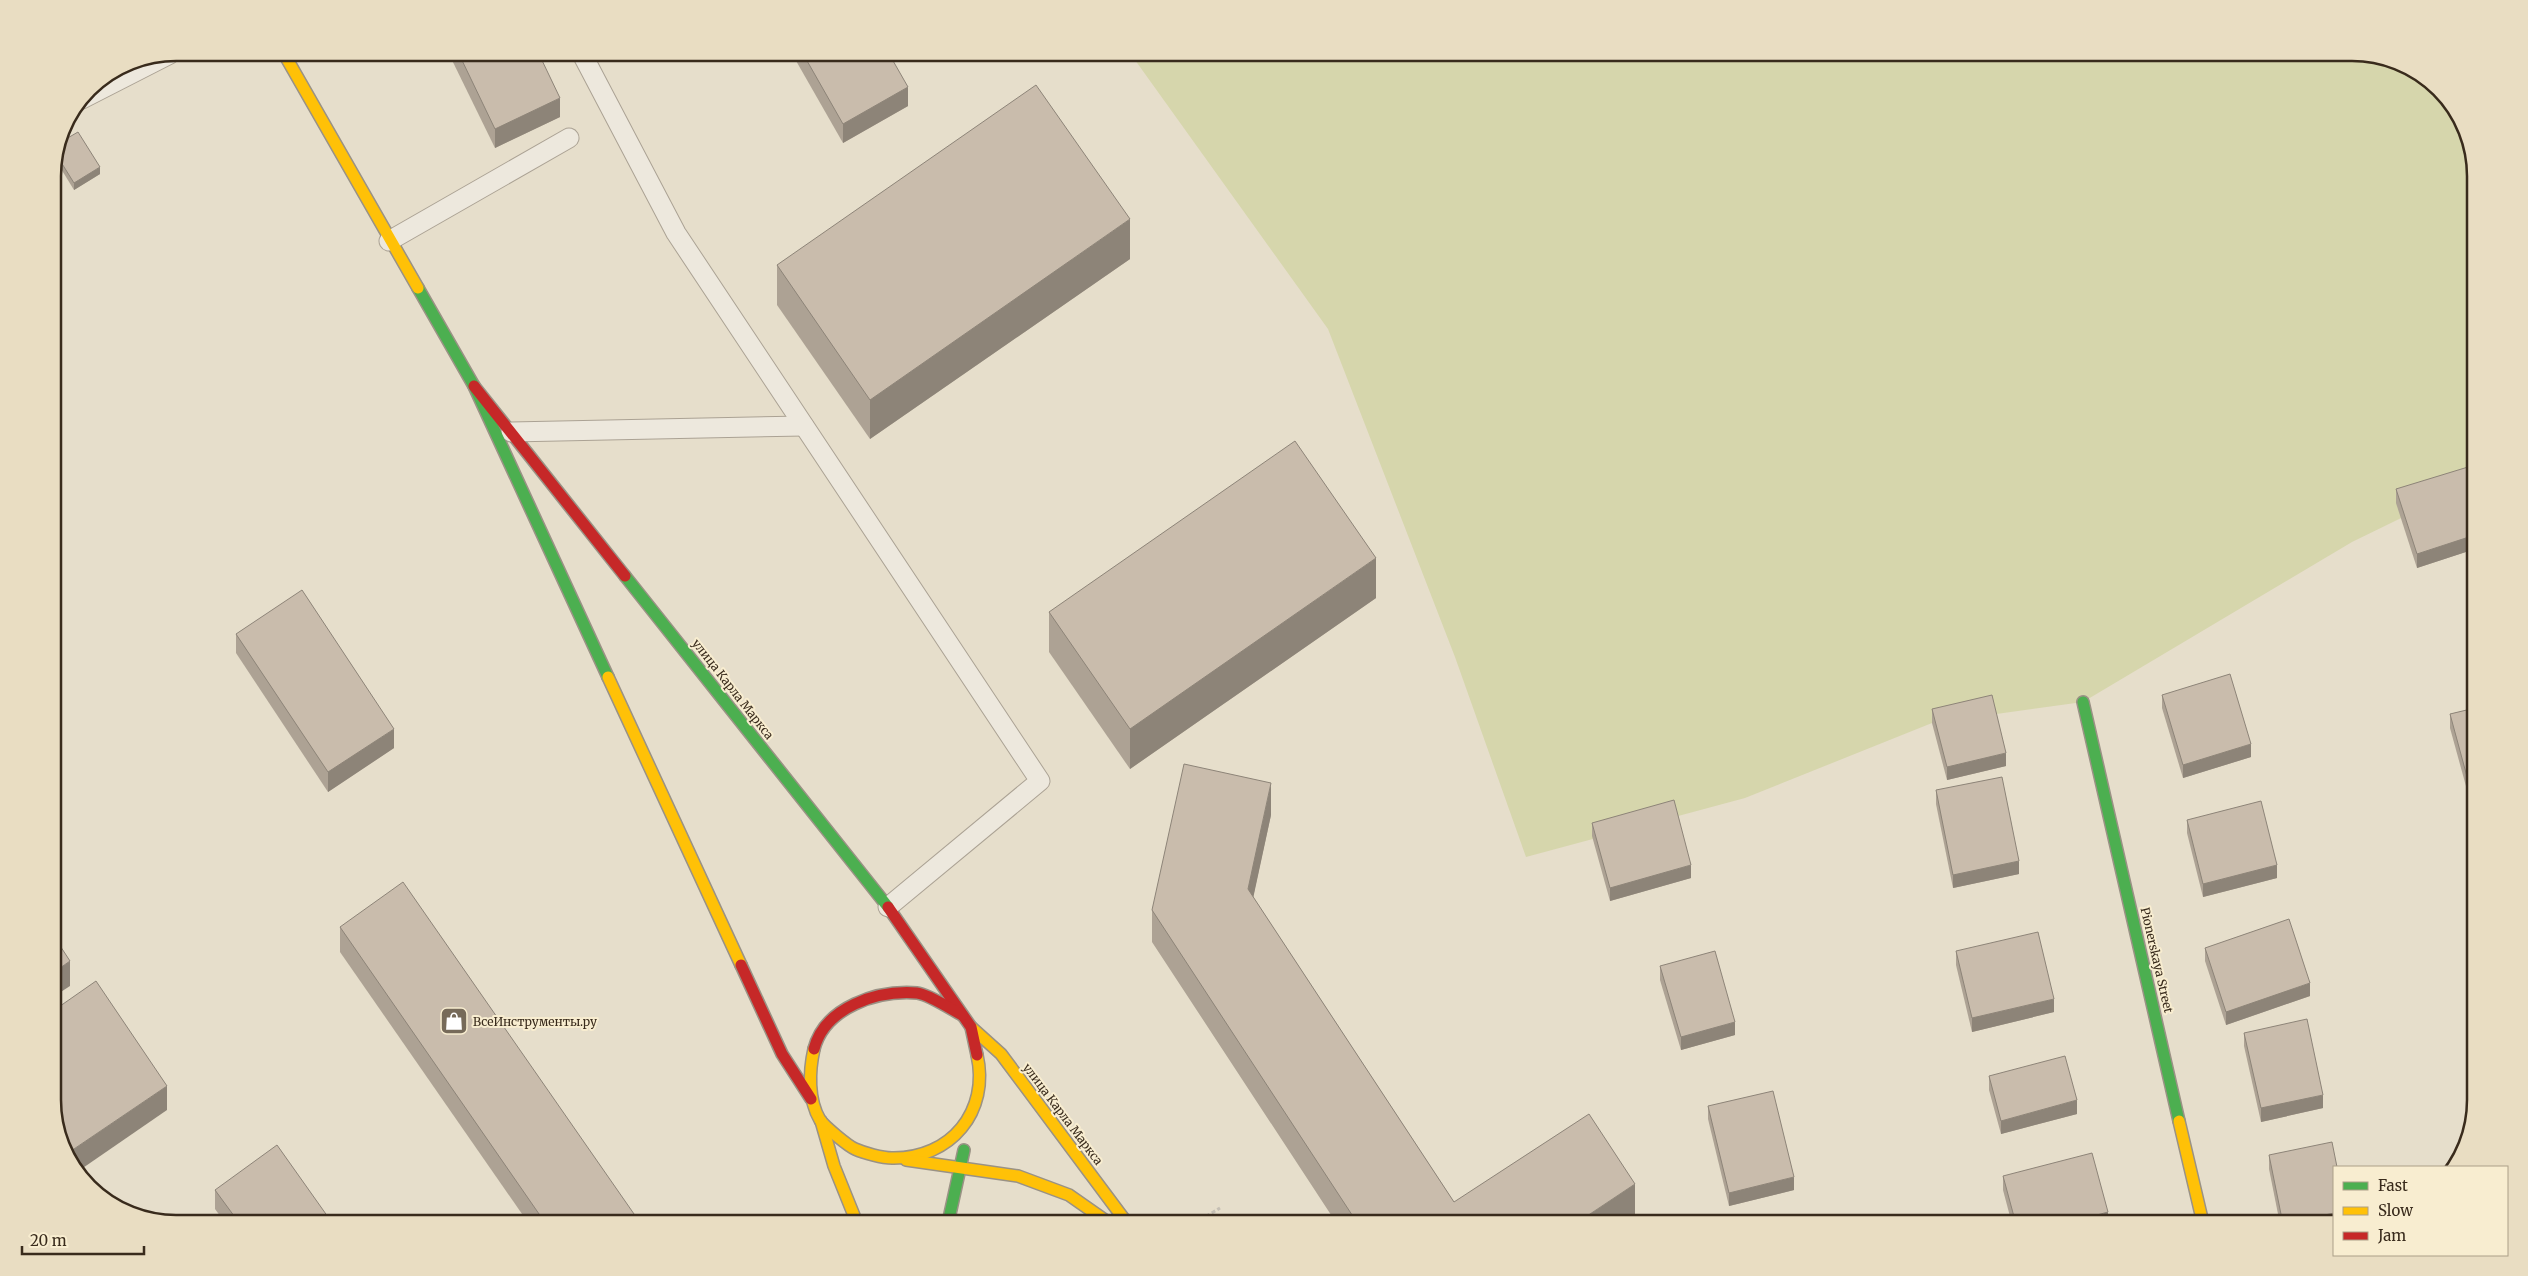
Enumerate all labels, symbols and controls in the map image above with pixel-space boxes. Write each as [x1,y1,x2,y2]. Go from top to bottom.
street label: улица Карла Маркса [689,636,777,743]
street label: Pionerskaya Street [2138,906,2177,1015]
shop icon: ВсеИнструменты.ру [439,1006,469,1036]
place label: ВсеИнструменты.ру [473,1014,597,1029]
street label: улица Карла Маркса [1020,1060,1106,1168]
legend [2333,1166,2508,1256]
text: Fast [2378,1176,2408,1195]
text: Slow [2378,1201,2413,1220]
scale bar [22,1224,145,1256]
text: Jam [2377,1226,2406,1245]
text: 20 m [30,1231,67,1250]

